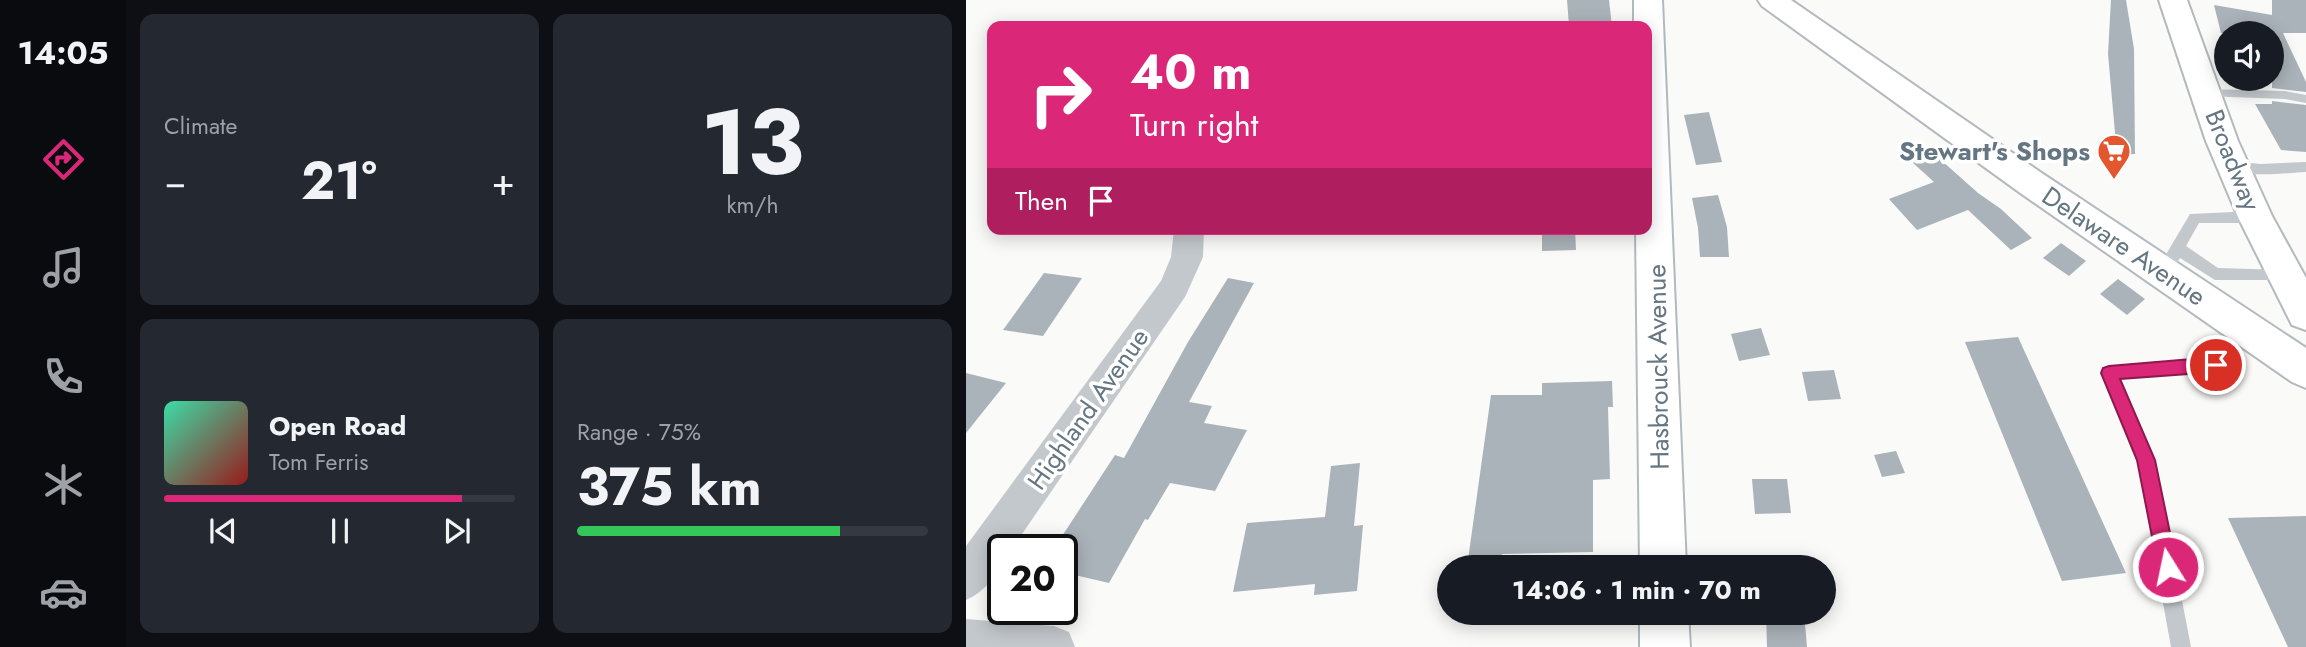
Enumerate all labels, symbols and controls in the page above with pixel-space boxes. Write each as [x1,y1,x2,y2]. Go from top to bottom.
map controls [2214,21,2284,91]
button: sound [2214,21,2284,91]
text: 14:05 [18,30,108,76]
text: 40 m [1130,37,1252,107]
icon: right [1015,49,1106,140]
text: 13 [701,77,804,208]
text: Turn right [1130,102,1259,148]
street label: Broadway [2196,104,2271,217]
text: Climate [164,109,237,143]
place label: Stewart's Shops [1899,132,2090,170]
supermarket icon: Stewart's Shops [2095,132,2133,181]
icon: directions [39,135,88,184]
text: 21° [301,143,377,219]
text: − [164,154,186,209]
text: + [492,154,515,209]
street label: Delaware Avenue [2034,177,2214,315]
text: Then [1015,182,1068,220]
icon: arrive [1082,182,1120,220]
text: km/h [727,188,778,222]
icon: music [39,243,88,292]
street label: Hasbrouck Avenue [1637,264,1679,470]
street label: Highland Avenue [1018,320,1158,498]
pin [2186,335,2246,395]
icon: arrive [2197,346,2235,384]
icon: phone [39,352,88,401]
text: Open Road [269,407,406,445]
text: Range · 75% [577,415,701,449]
text: Tom Ferris [269,445,368,479]
text: 375 km [577,449,762,525]
icon: climate [39,460,88,509]
icon: previous [204,512,242,550]
icon: pause [321,512,359,550]
icon: next [438,512,476,550]
position arrow [2131,530,2205,604]
speed limit sign: 20 [987,534,1078,625]
icon: car [39,568,88,617]
text: 14:06 · 1 min · 70 m [1512,571,1761,609]

